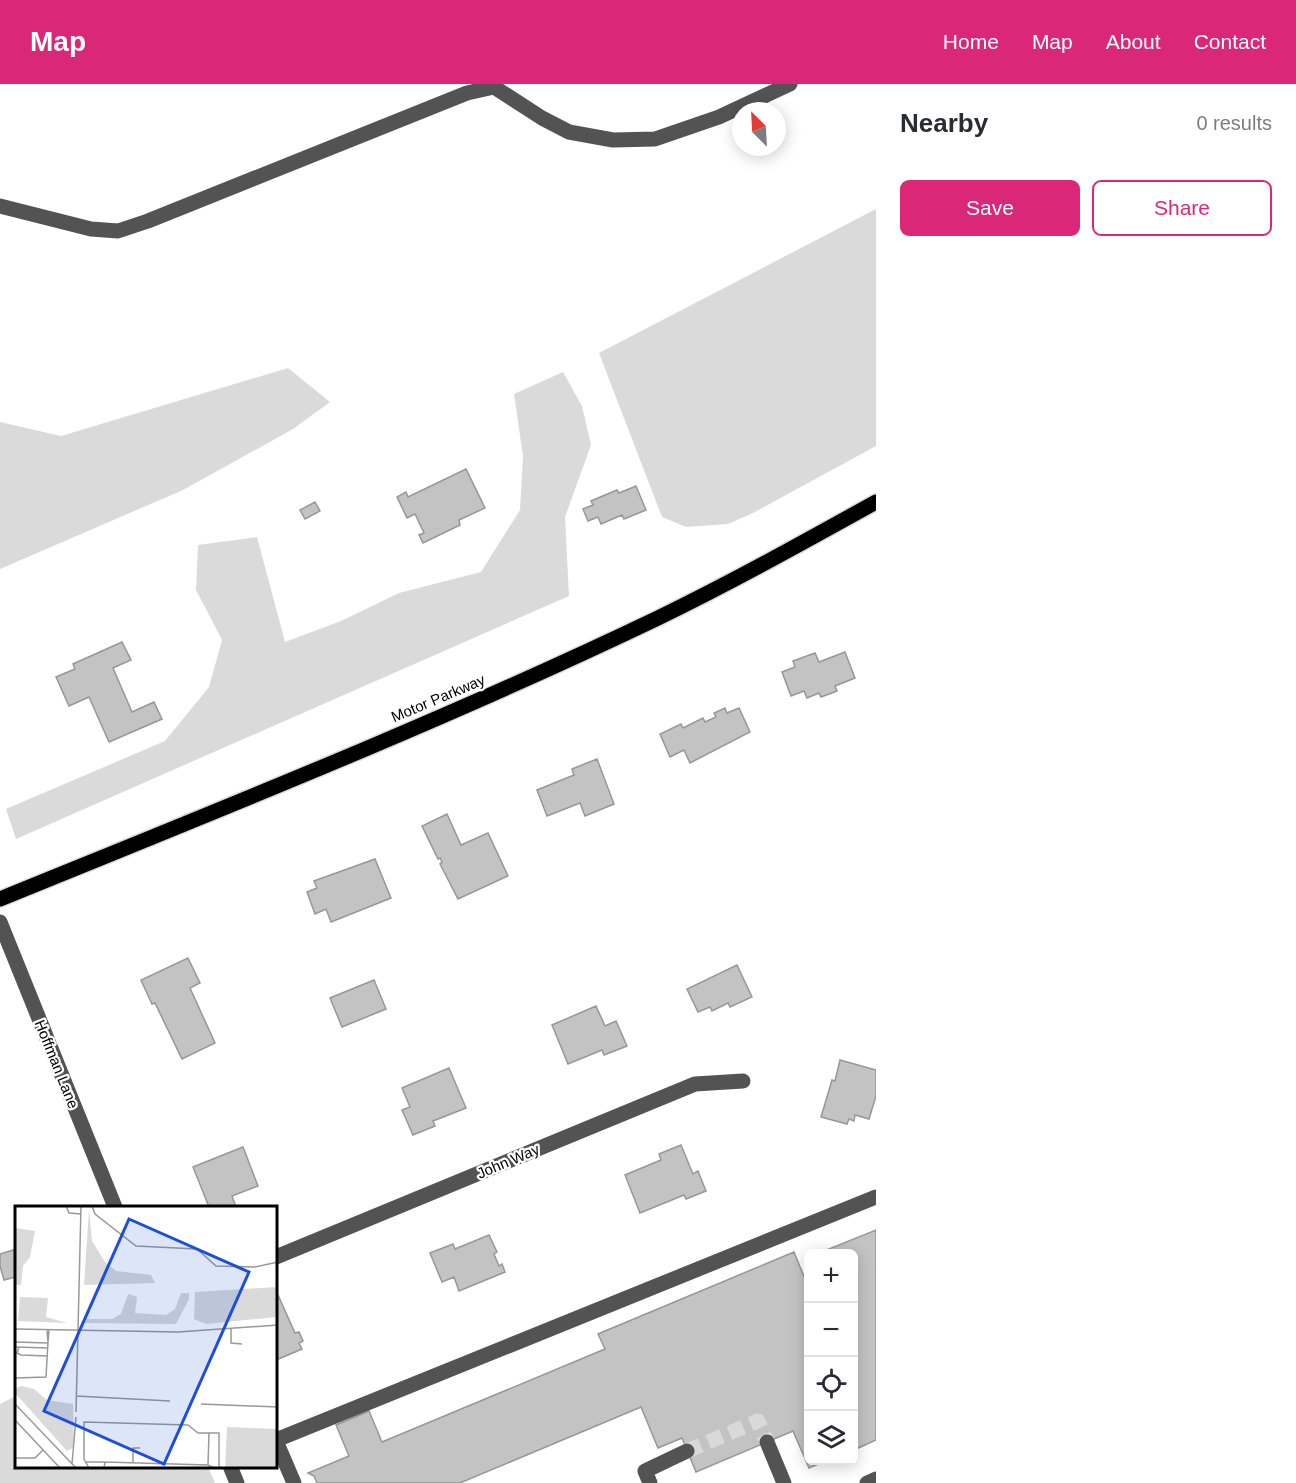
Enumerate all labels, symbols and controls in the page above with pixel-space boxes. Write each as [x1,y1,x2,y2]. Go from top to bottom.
text: Map [30,26,86,57]
text: Home [943,30,999,53]
text: Map [1032,30,1073,53]
text: About [1106,30,1161,53]
text: Contact [1194,30,1266,53]
north arrow [732,102,786,156]
text: Nearby [900,108,988,138]
text: 0 results [1196,112,1272,134]
button: Save [900,180,1080,236]
button: Share [1092,180,1272,236]
street label: Motor Parkway [389,670,488,725]
street label: Hoffman Lane [32,1017,82,1111]
street label: John Way [474,1140,542,1182]
inset map [15,1206,278,1468]
map controls [804,1249,858,1465]
button: + [804,1249,858,1303]
button: − [804,1303,858,1357]
button: locate [804,1357,858,1411]
button: layers [804,1411,858,1465]

